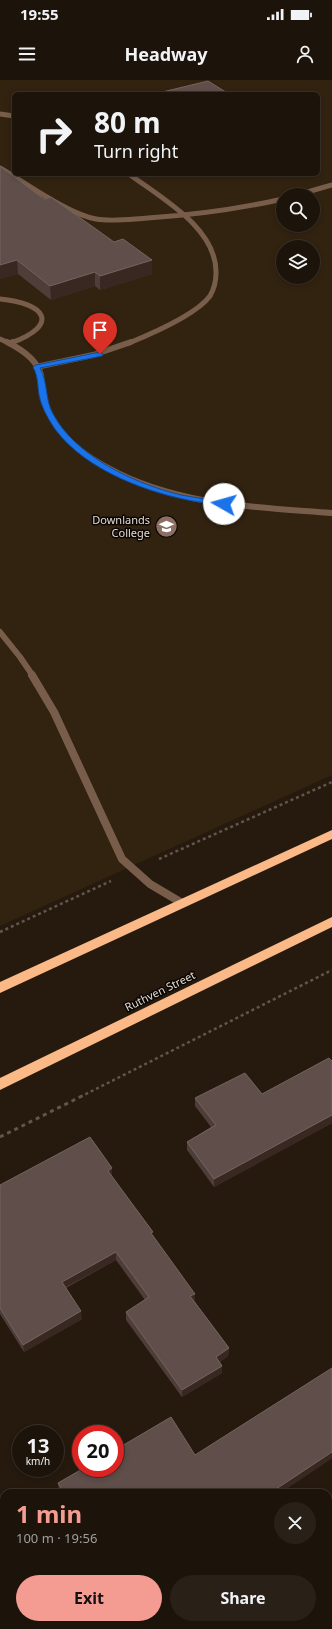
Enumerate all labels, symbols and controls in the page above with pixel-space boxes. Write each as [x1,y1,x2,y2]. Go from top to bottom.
text: 19:55 [20,4,59,24]
text: Headway [124,42,208,66]
icon: menu [16,43,38,65]
icon: person [294,43,316,65]
text: 80 m [94,103,161,141]
icon: right [28,108,80,160]
text: Turn right [94,139,178,163]
map controls [276,188,320,284]
button: search [276,188,320,232]
button: layers [276,240,320,284]
pin [83,313,117,354]
icon: arrive [89,319,111,341]
position arrow [203,483,245,525]
place label: Downlands College [92,512,150,540]
school or university icon: Downlands College [153,513,179,539]
street label: Ruthven Street [122,967,198,1014]
speed limit sign: 20 [72,1425,124,1477]
text: 13 [27,1432,49,1459]
text: km/h [26,1454,50,1468]
text: 1 min [16,1497,82,1530]
button: close [274,1502,316,1544]
text: 100 m · 19:56 [16,1529,97,1547]
button: Exit [16,1575,162,1621]
button: Share [170,1575,316,1621]

